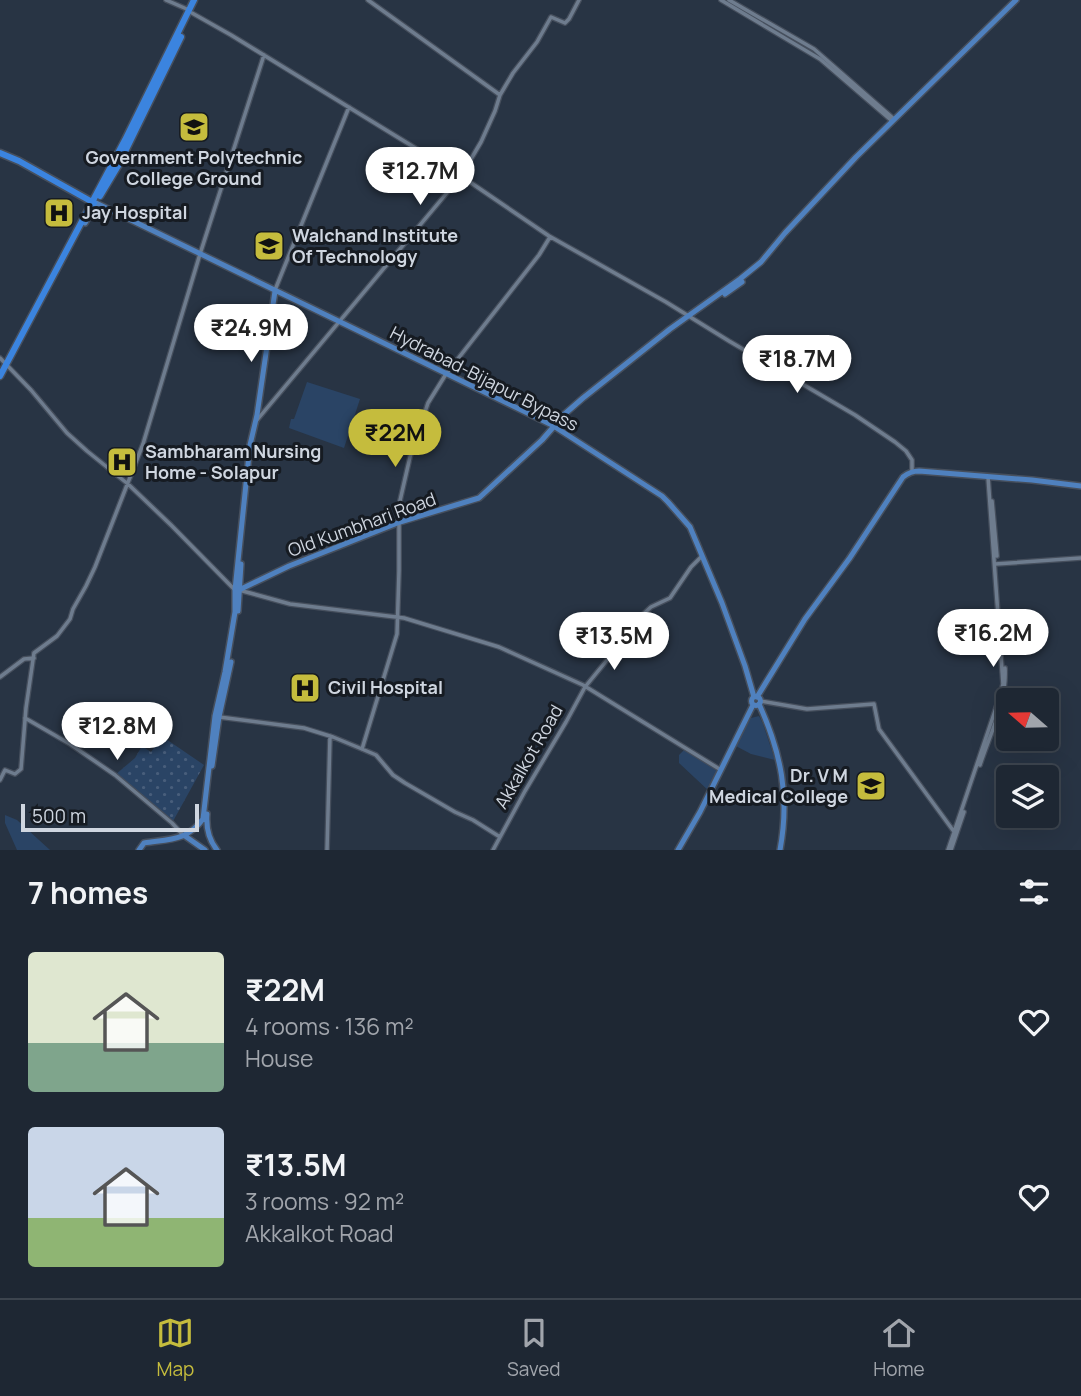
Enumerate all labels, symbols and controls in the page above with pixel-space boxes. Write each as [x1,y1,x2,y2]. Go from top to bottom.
school or university icon: Government Polytechnic College Ground [177,110,211,144]
place label: Government Polytechnic College Ground [86,145,302,190]
pin: ₹12.7M [363,148,477,207]
text: ₹12.7M [382,154,458,186]
hospital icon: Jay Hospital [42,196,76,230]
place label: Jay Hospital [82,200,188,224]
place label: Walchand Institute Of Technology [292,223,458,268]
school or university icon: Walchand Institute Of Technology [252,229,286,263]
pin: ₹24.9M [194,304,308,364]
text: ₹24.9M [210,311,292,343]
street label: Hydrabad-Bijapur Bypass [386,320,583,436]
pin: ₹18.7M [740,336,854,395]
text: ₹18.7M [758,342,836,374]
pin: ₹22M [354,410,436,469]
text: ₹22M [364,416,426,448]
place label: Sambharam Nursing Home - Solapur [145,439,321,484]
hospital icon: Sambharam Nursing Home - Solapur [105,445,139,479]
street label: Old Kumbhari Road [284,486,439,562]
pin: ₹16.2M [936,610,1050,669]
pin: ₹13.5M [557,612,671,672]
text: ₹16.2M [954,616,1032,648]
text: ₹13.5M [575,619,653,651]
hospital icon: Civil Hospital [288,671,322,705]
place label: Civil Hospital [328,675,443,699]
north arrow [996,688,1059,751]
map controls [996,688,1059,828]
street label: Akkalkot Road [489,700,568,813]
pin: ₹12.8M [60,702,174,762]
text: ₹12.8M [78,709,156,741]
place label: Dr. V M Medical College [709,763,848,808]
button: layers [996,765,1059,828]
school or university icon: Dr. V M Medical College [854,769,888,803]
scale bar [21,801,200,833]
text: 500 m [32,803,86,829]
text: 7 homes [28,872,148,913]
icon: filters [1015,873,1053,911]
text: ₹22M [245,969,325,1010]
icon: home [84,980,168,1064]
icon: heart [1015,1003,1053,1041]
text: 4 rooms · 136 m² [245,1010,414,1042]
text: House [245,1042,314,1074]
text: ₹13.5M [245,1144,346,1185]
icon: home [84,1155,168,1239]
icon: heart [1015,1178,1053,1216]
text: 3 rooms · 92 m² [245,1185,404,1217]
text: Akkalkot Road [245,1217,394,1249]
tab: Map [156,1314,194,1382]
tab: Saved [507,1314,561,1382]
tab: Home [873,1314,925,1382]

